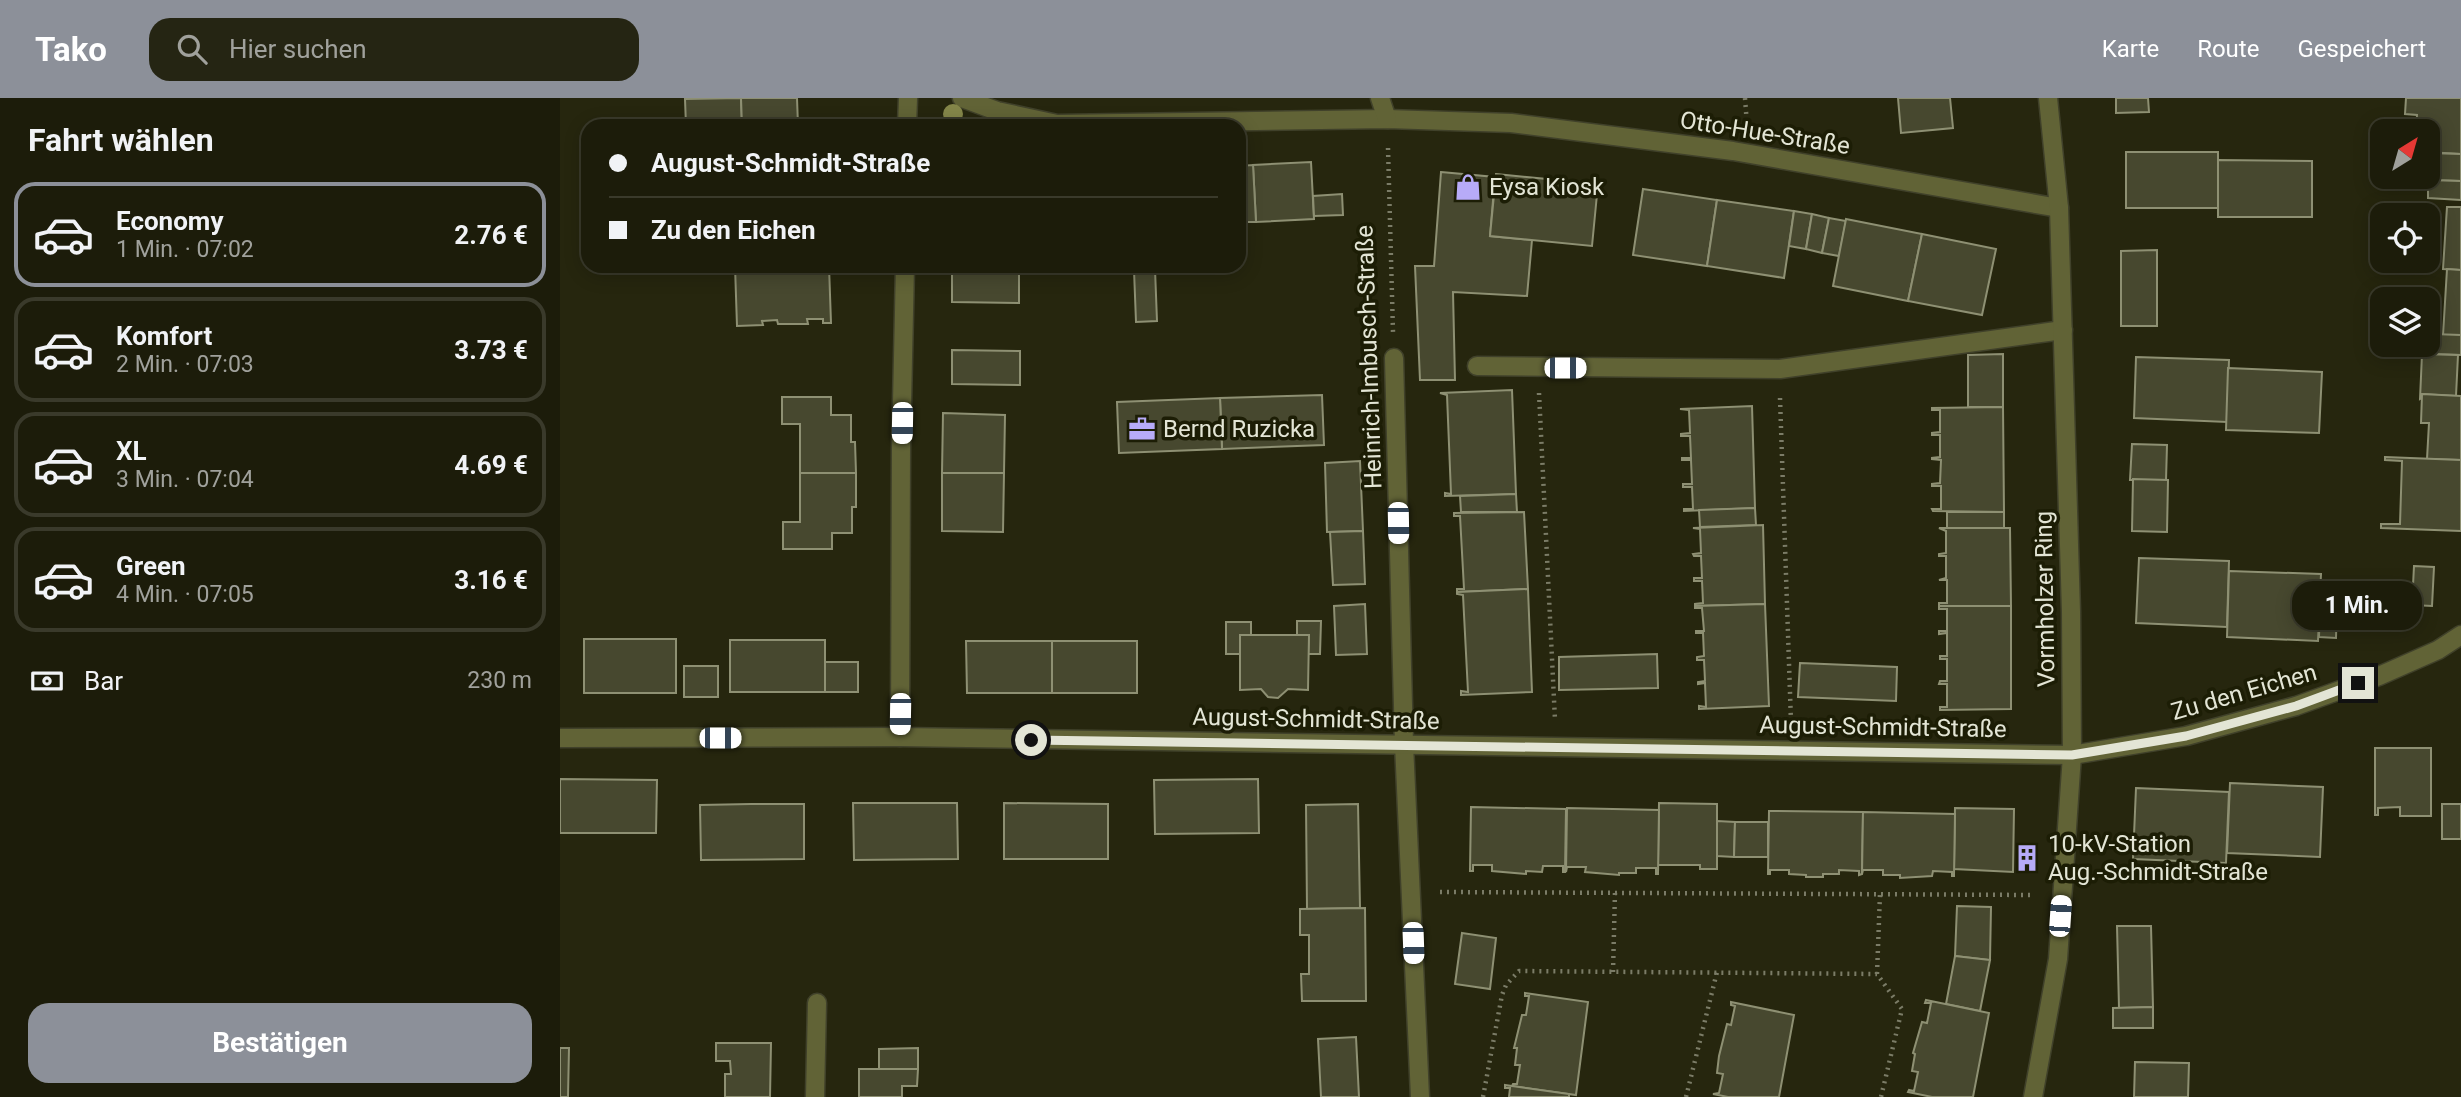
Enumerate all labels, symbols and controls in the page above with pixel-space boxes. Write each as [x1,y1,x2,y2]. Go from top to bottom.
search box [149,18,639,81]
text: Tako [35,30,107,69]
icon: search [173,30,211,68]
text: Hier suchen [229,34,367,64]
text: Karte [2102,35,2159,63]
text: Route [2197,35,2259,63]
text: Gespeichert [2297,35,2426,63]
street label: Otto-Hue-Straße [1678,106,1852,160]
north arrow [2370,119,2440,189]
map controls [2370,119,2440,357]
text: Fahrt wählen [28,121,214,159]
text: August-Schmidt-Straße [651,148,930,178]
shop icon: Eysa Kiosk [1453,172,1483,202]
place label: Eysa Kiosk [1489,173,1605,201]
icon: car [32,203,95,266]
button: locate [2370,203,2440,273]
text: Economy [116,206,223,236]
text: Zu den Eichen [651,215,816,245]
text: 2.76 € [454,220,528,250]
street label: Heinrich-Imbusch-Straße [1350,224,1388,490]
text: 1 Min. · 07:02 [116,236,254,263]
button: layers [2370,287,2440,357]
icon: car [32,318,95,381]
text: Komfort [116,321,212,351]
text: 3.73 € [454,335,528,365]
text: 2 Min. · 07:03 [116,351,254,378]
car [1545,358,1587,379]
car [892,402,913,444]
office icon: Bernd Ruzicka [1127,414,1157,444]
place label: Bernd Ruzicka [1163,415,1315,443]
icon: car [32,433,95,496]
text: XL [116,436,147,466]
text: 4.69 € [454,450,528,480]
text: 3 Min. · 07:04 [116,466,254,493]
car [1388,502,1409,544]
street label: Vormholzer Ring [2029,511,2061,687]
icon: car [32,548,95,611]
text: Green [116,551,186,581]
text: 3.16 € [454,565,528,595]
text: 4 Min. · 07:05 [116,581,254,608]
callout: 1 Min. [2293,582,2423,630]
text: 1 Min. [2325,592,2389,619]
street label: Zu den Eichen [2168,658,2320,726]
icon: cash [28,662,66,700]
text: Bar [84,666,123,696]
text: 230 m [467,667,532,694]
route end [2342,667,2374,699]
car [890,693,911,735]
street label: August-Schmidt-Straße [1192,703,1440,735]
street label: August-Schmidt-Straße [1759,711,2007,743]
route start [1015,724,1047,756]
car [700,728,742,749]
place label: 10-kV-Station Aug.-Schmidt-Straße [2048,830,2268,886]
building icon: 10-kV-Station Aug.-Schmidt-Straße [2012,843,2042,873]
car [2049,894,2072,938]
car [1402,922,1425,964]
button: Bestätigen [28,1003,532,1083]

